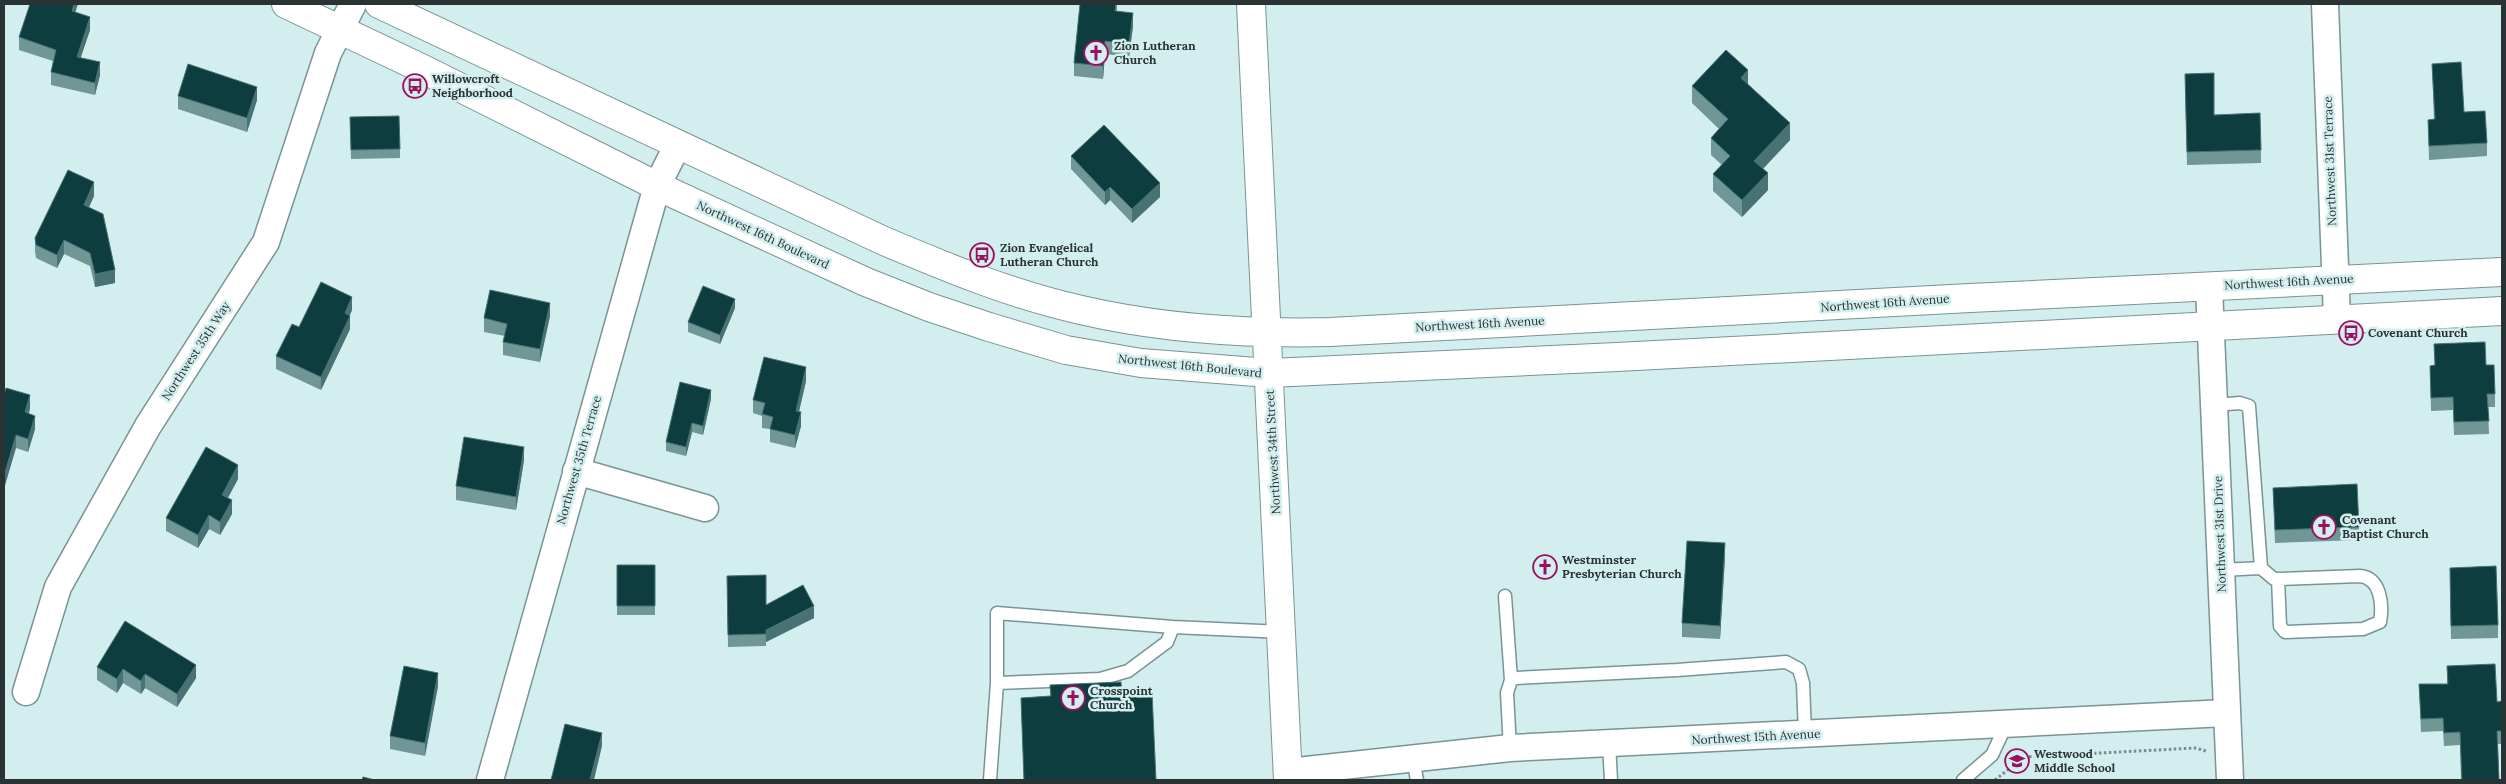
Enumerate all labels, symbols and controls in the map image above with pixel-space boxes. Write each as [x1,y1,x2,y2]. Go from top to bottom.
place label: Zion Lutheran Church [1114,38,1196,67]
church icon: Zion Lutheran Church [1083,40,1109,66]
place label: Willowcroft Neighborhood [432,71,513,100]
bus stop icon: Willowcroft Neighborhood [402,73,428,99]
street label: Northwest 31st Terrace [2320,95,2339,226]
street label: Northwest 16th Boulevard [695,197,832,272]
place label: Zion Evangelical Lutheran Church [1000,240,1099,269]
bus stop icon: Zion Evangelical Lutheran Church [969,242,995,268]
street label: Northwest 16th Avenue [2224,271,2354,292]
street label: Northwest 16th Avenue [1820,290,1951,314]
street label: Northwest 35th Way [158,298,233,403]
street label: Northwest 16th Avenue [1415,313,1545,334]
bus stop icon: Covenant Church [2338,320,2364,346]
place label: Covenant Church [2368,325,2468,340]
street label: Northwest 16th Boulevard [1117,350,1263,381]
street label: Northwest 34th Street [1262,389,1283,515]
street label: Northwest 35th Terrace [553,393,604,526]
street label: Northwest 31st Drive [2210,475,2229,593]
place label: Covenant Baptist Church [2342,512,2429,541]
church icon: Covenant Baptist Church [2311,514,2337,540]
place label: Westminster Presbyterian Church [1562,552,1682,581]
church icon: Westminster Presbyterian Church [1532,554,1558,580]
place label: Crosspoint Church [1090,683,1154,712]
church icon: Crosspoint Church [1060,685,1086,711]
street label: Northwest 15th Avenue [1691,726,1821,747]
place label: Westwood Middle School [2034,746,2116,775]
school or university icon: Westwood Middle School [2004,748,2030,774]

